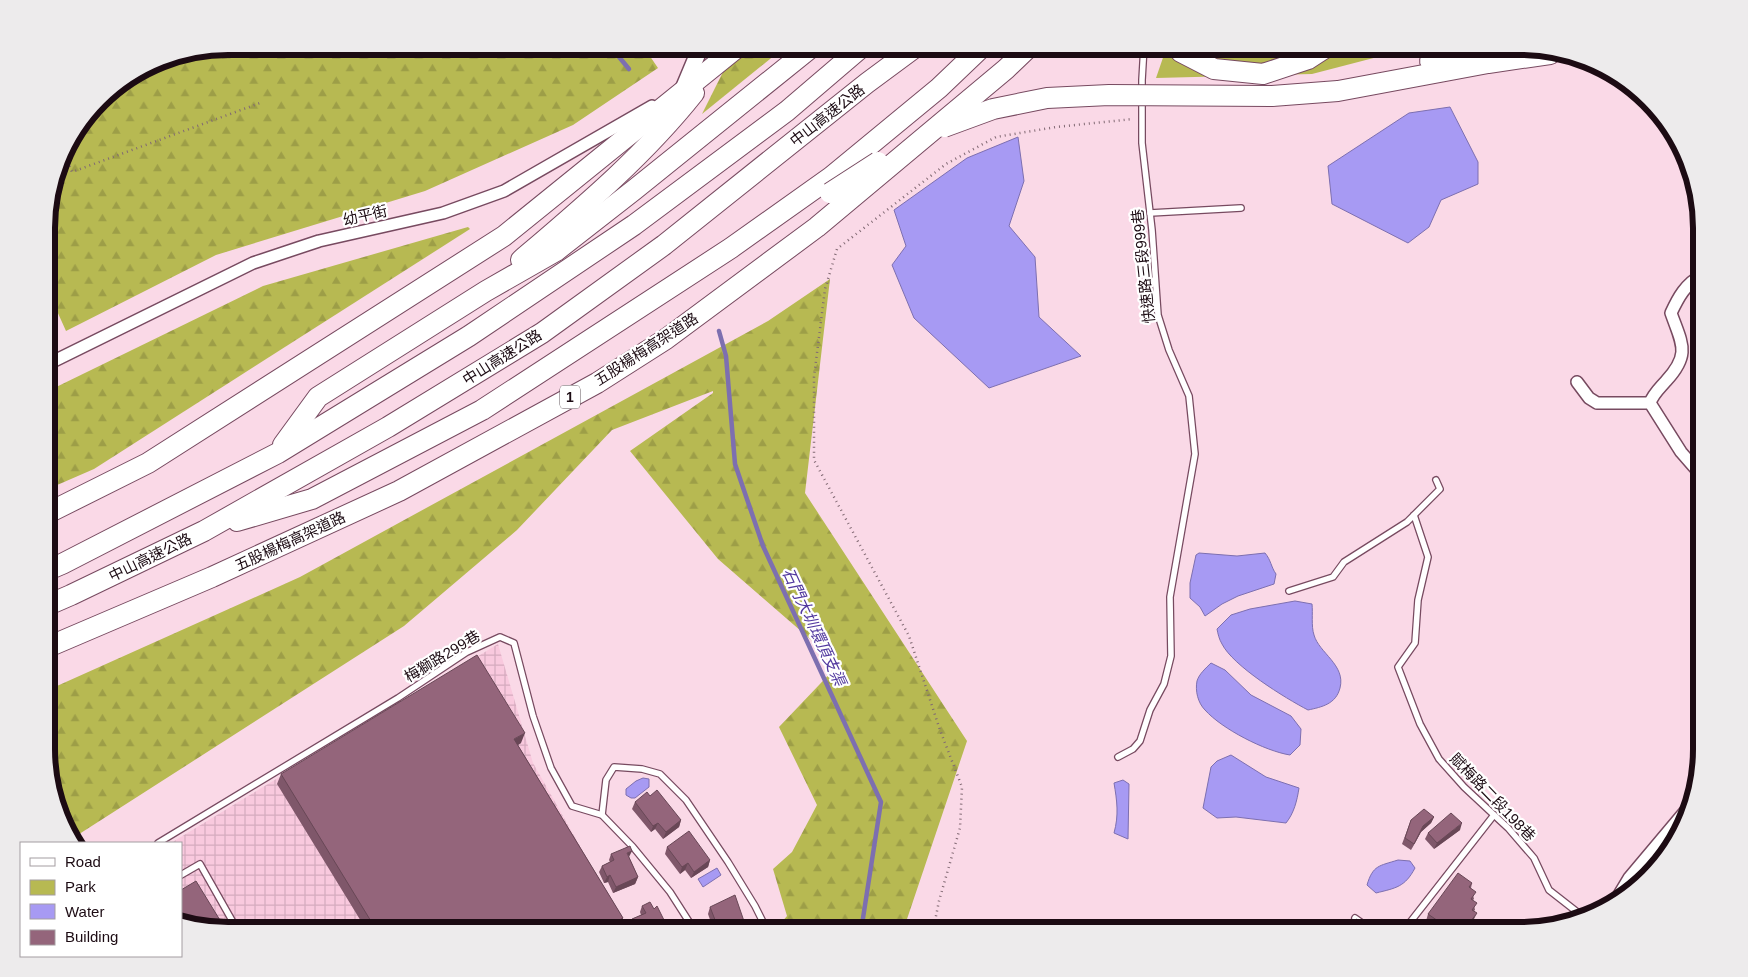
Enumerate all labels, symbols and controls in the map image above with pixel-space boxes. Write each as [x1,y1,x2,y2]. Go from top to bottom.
street label: 中山高速公路 [786,81,868,149]
street label: 幼平街 [341,202,389,228]
street label: 快速路三段999巷 [1129,208,1157,324]
street label: 五股楊梅高架道路 [591,309,701,389]
street label: 中山高速公路 [459,326,545,388]
road number: 1 [560,386,580,408]
street label: 五股楊梅高架道路 [232,508,348,574]
street label: 中山高速公路 [106,530,194,584]
water label: 石門大圳環頂支渠 [779,565,850,690]
street label: 梅獅路299巷 [401,627,483,685]
street label: 賦梅路二段198巷 [1447,750,1539,844]
legend [20,842,182,957]
text: Road [65,853,101,870]
text: Park [65,878,96,895]
text: Water [65,903,104,920]
text: Building [65,928,118,945]

